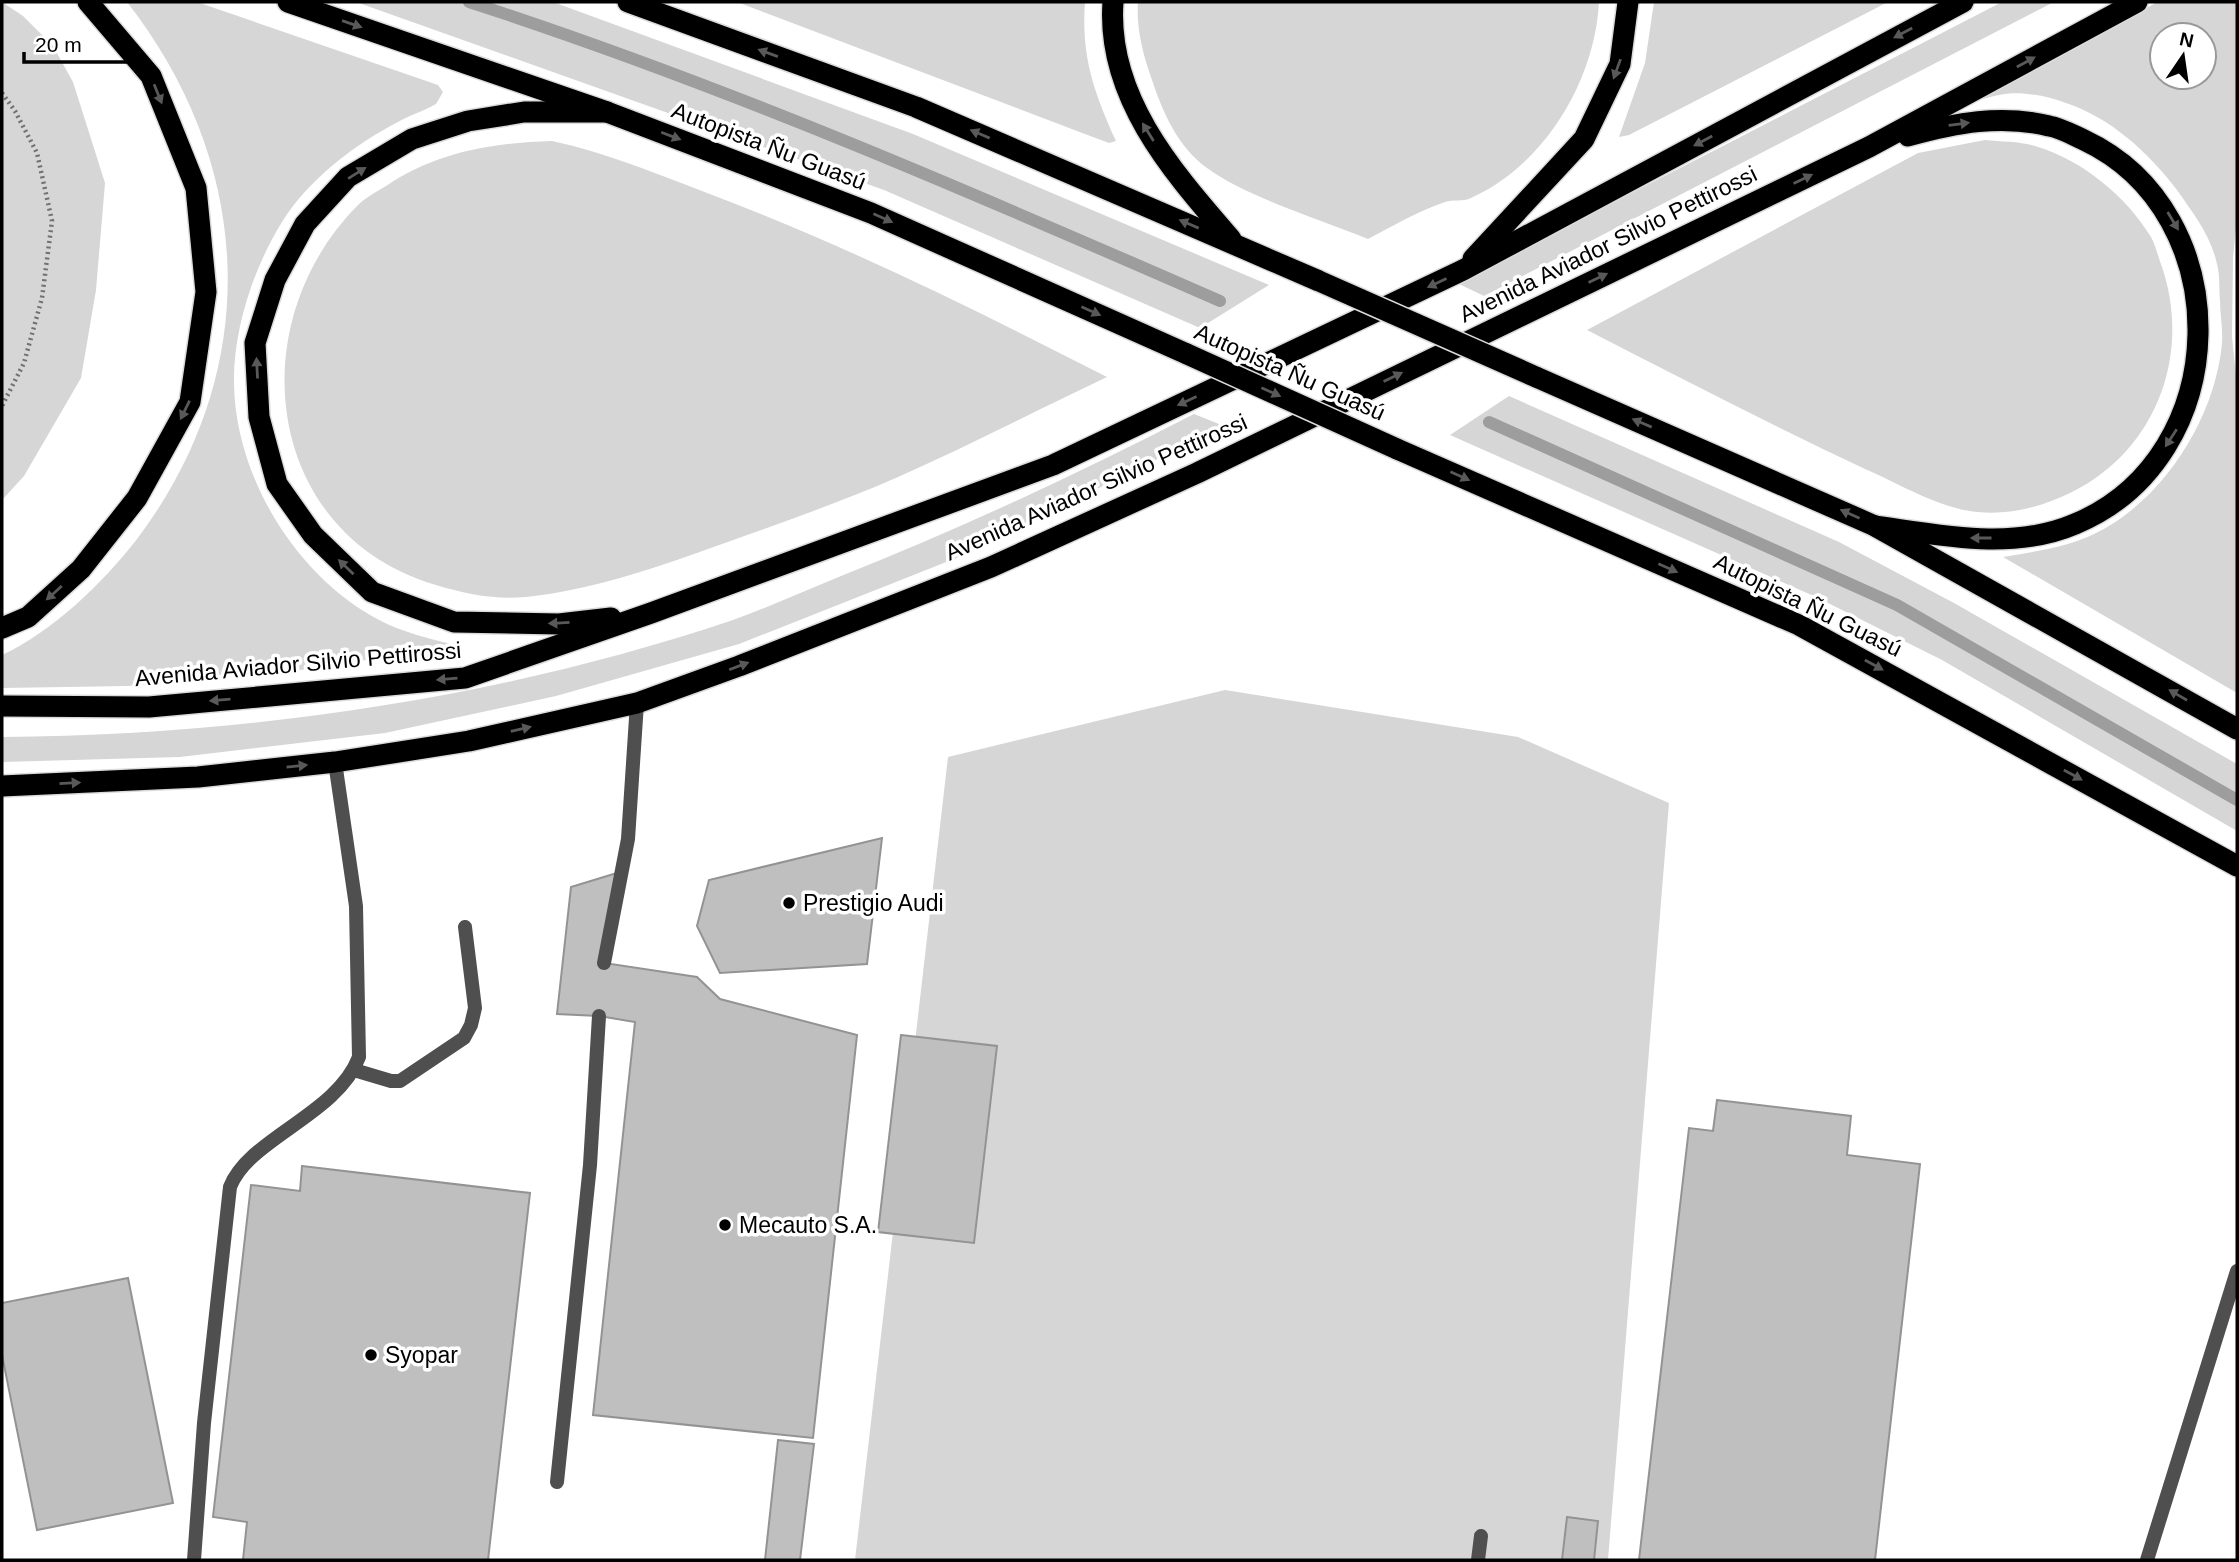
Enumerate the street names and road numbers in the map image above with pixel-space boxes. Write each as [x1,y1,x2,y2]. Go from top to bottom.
street label: Autopista Ñu Guasú [668,97,870,195]
street label: Avenida Aviador Silvio Pettirossi [1455,160,1761,328]
street label: Autopista Ñu Guasú [1191,318,1389,426]
street label: Avenida Aviador Silvio Pettirossi [941,408,1251,566]
street label: Autopista Ñu Guasú [1710,548,1906,662]
street label: Avenida Aviador Silvio Pettirossi [134,637,462,691]

